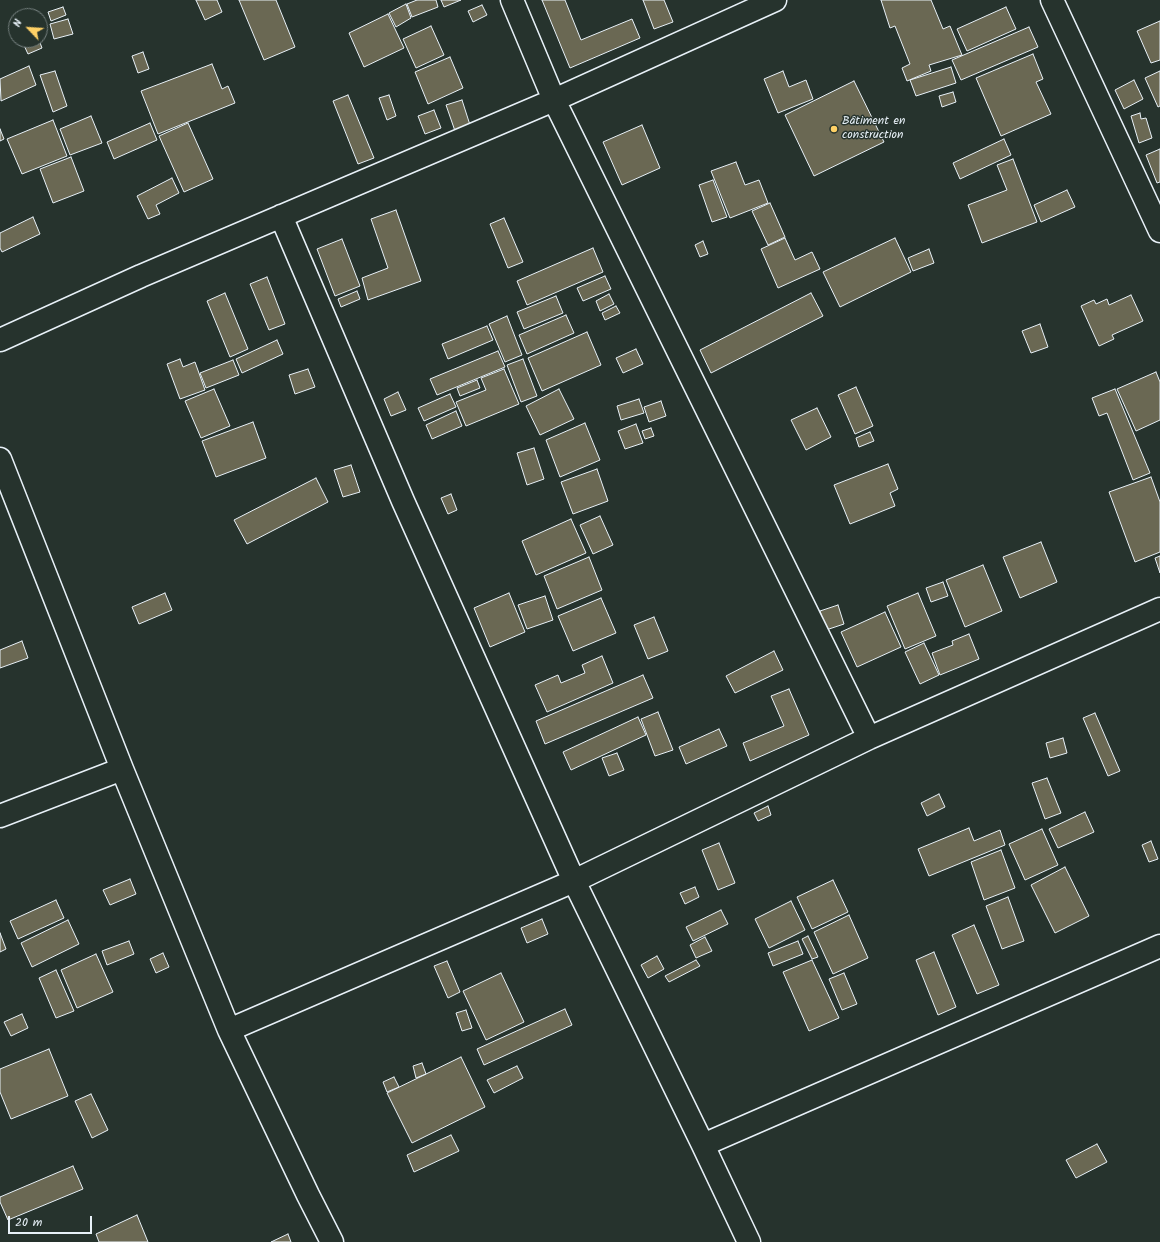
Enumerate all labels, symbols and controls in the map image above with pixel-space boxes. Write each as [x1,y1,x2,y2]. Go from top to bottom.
north arrow [8,8,48,48]
text: N [8,16,28,30]
place label: Bâtiment en construction [842,115,905,143]
marker: Bâtiment en construction [829,124,839,134]
scale bar [10,1208,94,1234]
text: 20 m [15,1213,42,1232]

